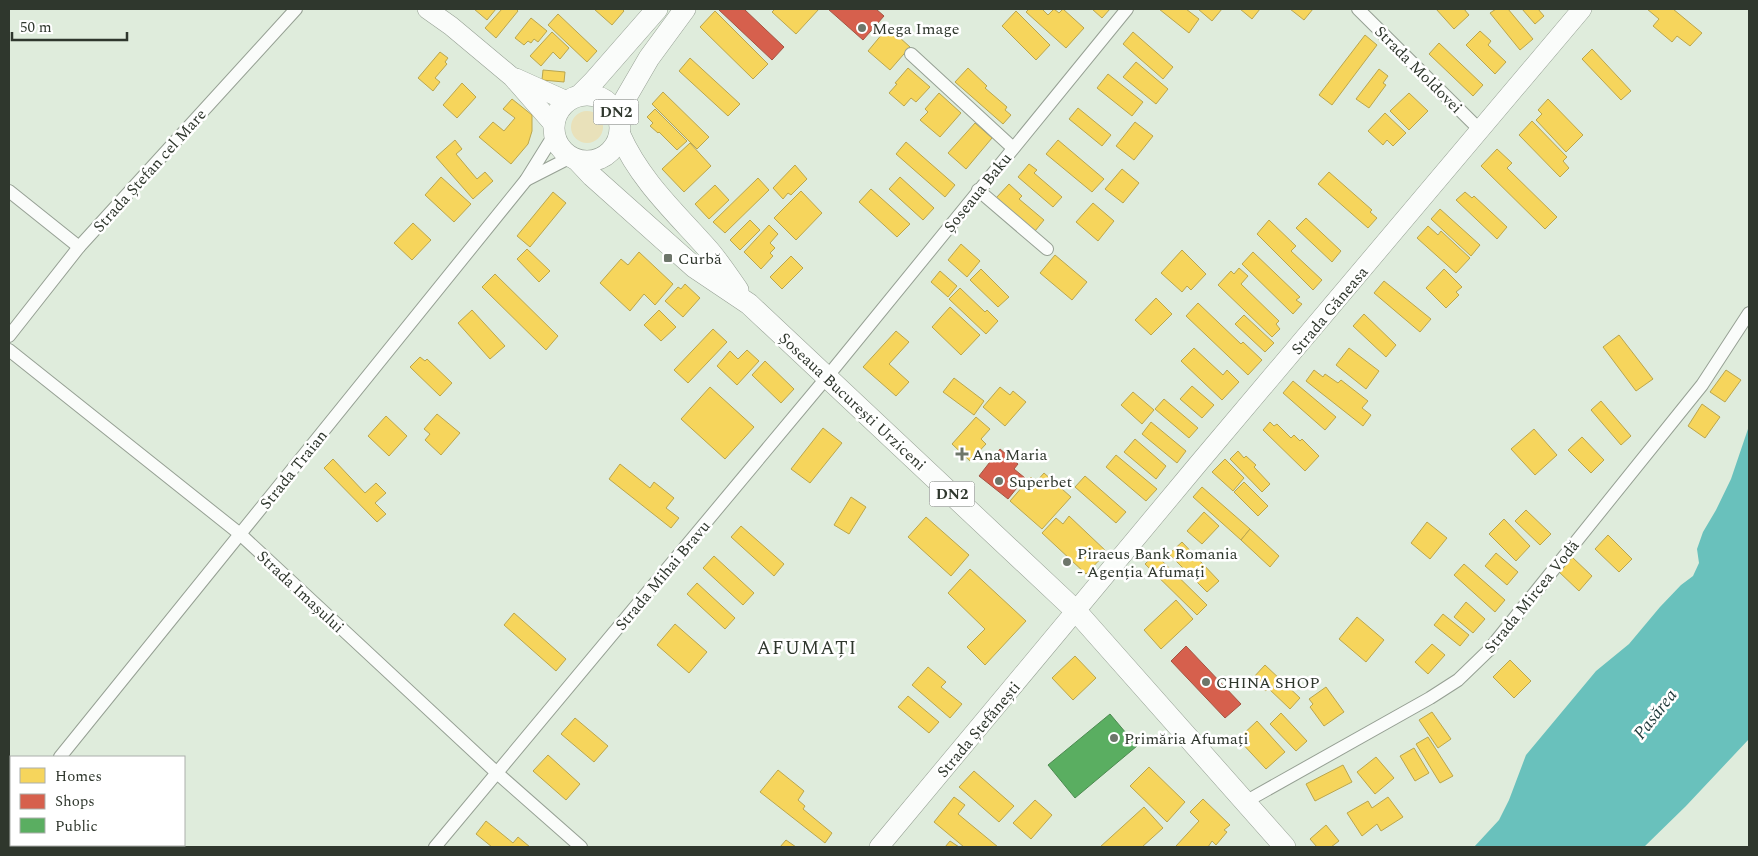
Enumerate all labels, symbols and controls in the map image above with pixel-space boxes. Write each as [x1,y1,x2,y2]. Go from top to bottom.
scale bar [12,10,128,42]
text: 50 m [20,16,52,39]
place label: Mega Image [872,17,959,41]
street label: Strada Moldovei [1369,20,1468,119]
marker: Mega Image [856,22,868,34]
road number: DN2 [594,100,638,124]
street label: Strada Ștefan cel Mare [87,103,212,238]
street label: Șoseaua Baku [938,147,1018,238]
place label: Curbă [678,247,722,271]
marker: Curbă [662,252,674,264]
street label: Strada Găneasa [1285,261,1374,360]
street label: Șoseaua București Urziceni [773,327,931,477]
street label: Strada Traian [254,425,333,515]
place label: Ana Maria [972,443,1048,467]
marker: Ana Maria [956,448,968,460]
place label: Superbet [1009,470,1073,494]
marker: Superbet [993,475,1005,487]
road number: DN2 [930,482,974,506]
street label: Strada Mihai Bravu [609,515,716,636]
street label: Strada Mircea Vodă [1478,534,1585,659]
place label: Piraeus Bank Romania - Agenția Afumați [1077,542,1238,584]
street label: Strada Imașului [251,545,349,639]
marker: Piraeus Bank Romania - Agenția Afumați [1061,556,1073,568]
district label: AFUMAȚI [757,634,857,663]
place label: CHINA SHOP [1216,671,1320,695]
street label: Strada Ștefănești [931,676,1026,783]
marker: CHINA SHOP [1200,676,1212,688]
water label: Pasărea [1627,683,1684,745]
place label: Primăria Afumați [1124,727,1248,751]
marker: Primăria Afumați [1108,732,1120,744]
legend [10,756,185,846]
text: Homes [55,765,102,788]
text: Shops [55,790,95,813]
text: Public [55,815,98,838]

